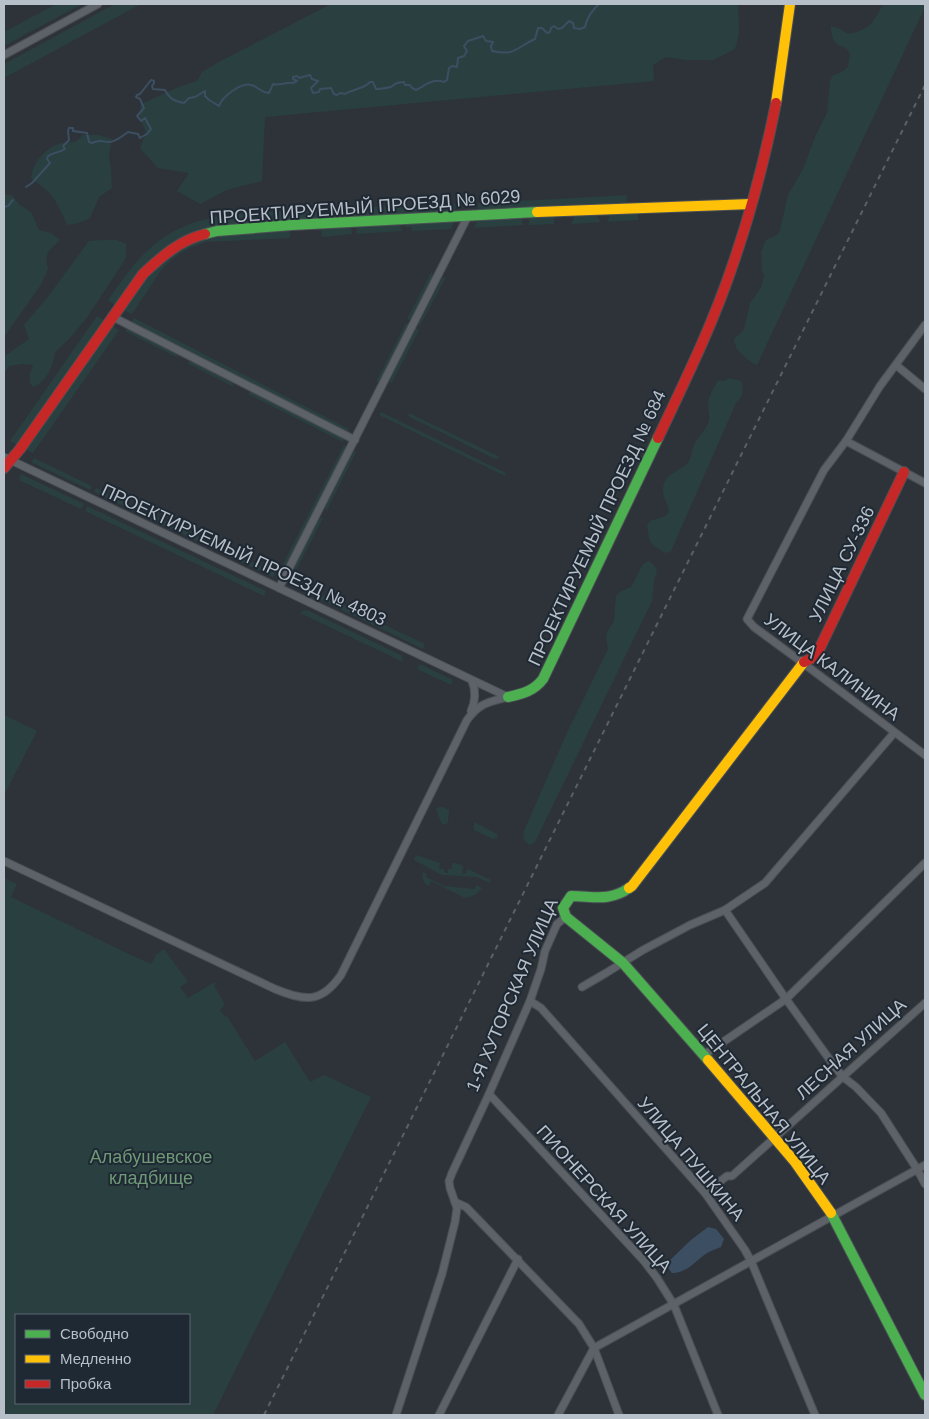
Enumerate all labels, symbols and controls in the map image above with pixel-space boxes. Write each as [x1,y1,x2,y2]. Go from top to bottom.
street label: ПРОЕКТИРУЕМЫЙ ПРОЕЗД № 6029 [209,185,521,228]
street label: ПРОЕКТИРУЕМЫЙ ПРОЕЗД № 684 [523,387,670,669]
street label: ПРОЕКТИРУЕМЫЙ ПРОЕЗД № 4803 [99,479,390,630]
street label: УЛИЦА СУ-336 [805,503,879,625]
street label: УЛИЦА КАЛИНИНА [760,610,904,724]
street label: 1-Я ХУТОРСКАЯ УЛИЦА [462,895,562,1095]
street label: ЛЕСНАЯ УЛИЦА [792,994,910,1104]
street label: ЦЕНТРАЛЬНАЯ УЛИЦА [693,1020,835,1188]
street label: УЛИЦА ПУШКИНА [633,1093,749,1225]
street label: ПИОНЕРСКАЯ УЛИЦА [533,1121,675,1277]
park label: Алабушевское кладбище [90,1147,212,1188]
legend [15,1314,190,1404]
text: Свободно [60,1325,129,1342]
text: Медленно [60,1350,131,1367]
text: Пробка [60,1375,112,1392]

